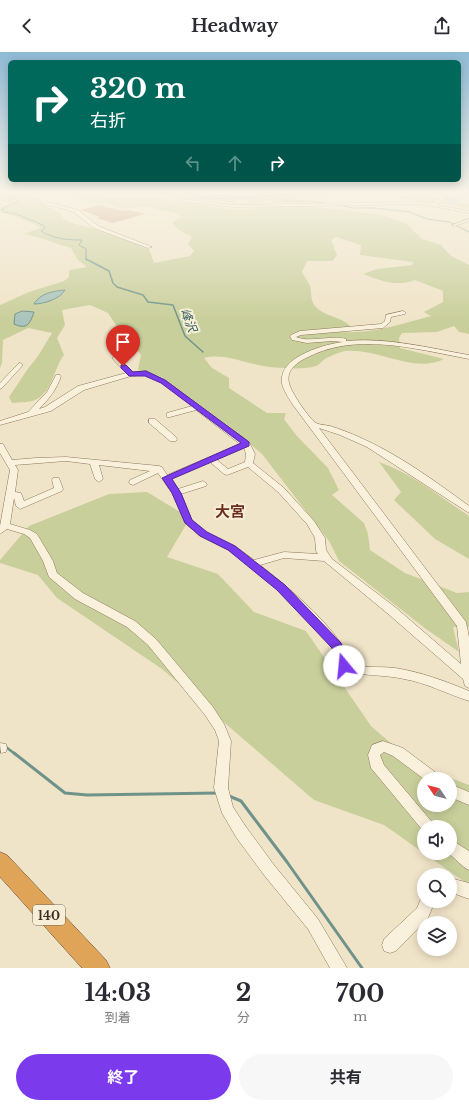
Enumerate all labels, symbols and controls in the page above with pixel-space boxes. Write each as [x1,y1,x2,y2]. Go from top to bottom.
icon: back [16,15,38,37]
text: Headway [191,15,278,37]
icon: share [431,15,453,37]
text: 320 m [90,71,186,106]
icon: right [24,76,76,128]
text: 右折 [90,110,126,132]
icon: left [182,152,204,174]
icon: ahead [224,152,246,174]
icon: right [266,152,288,174]
water label: 峰沢 [178,306,201,336]
pin [106,325,140,366]
icon: arrive [112,331,134,353]
district label: 大宮 [215,502,245,521]
position arrow [323,645,365,687]
north arrow [417,772,457,812]
map controls [417,772,457,956]
button: sound [417,820,457,860]
button: search [417,868,457,908]
road number: 140 [33,905,65,925]
button: layers [417,916,457,956]
text: 14:03 [85,978,151,1007]
text: 2 [236,978,251,1007]
text: 700 [336,979,384,1008]
text: m [353,1008,367,1025]
text: 到着 [105,1009,131,1026]
text: 分 [237,1009,250,1026]
button: 終了 [16,1054,231,1100]
button: 共有 [239,1054,453,1100]

